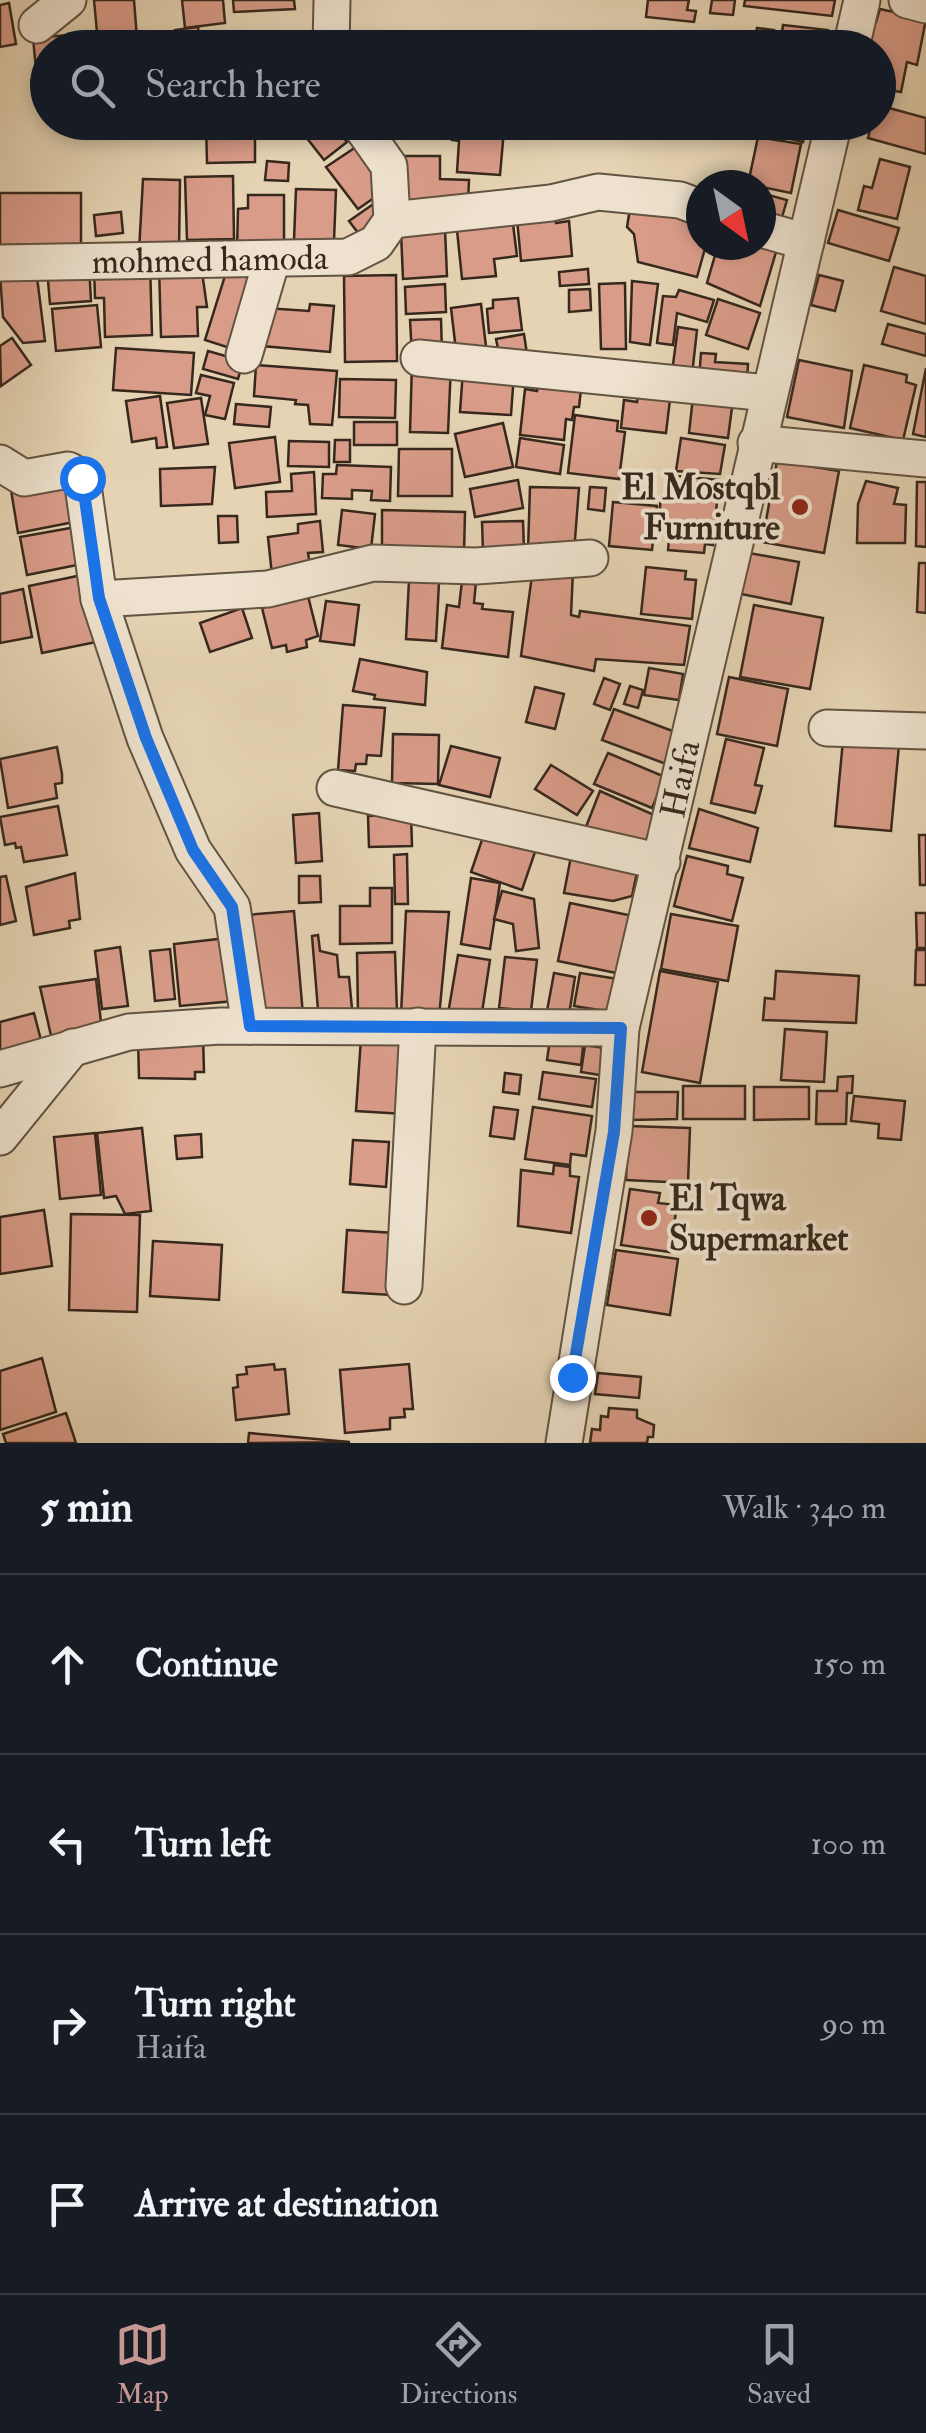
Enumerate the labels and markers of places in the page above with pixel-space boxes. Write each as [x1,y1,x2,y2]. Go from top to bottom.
place label: El Mostqbl Furniture [621,466,781,550]
marker: El Mostqbl Furniture [789,496,811,518]
place label: El Tqwa Supermarket [669,1177,849,1261]
marker: El Tqwa Supermarket [638,1207,660,1229]

